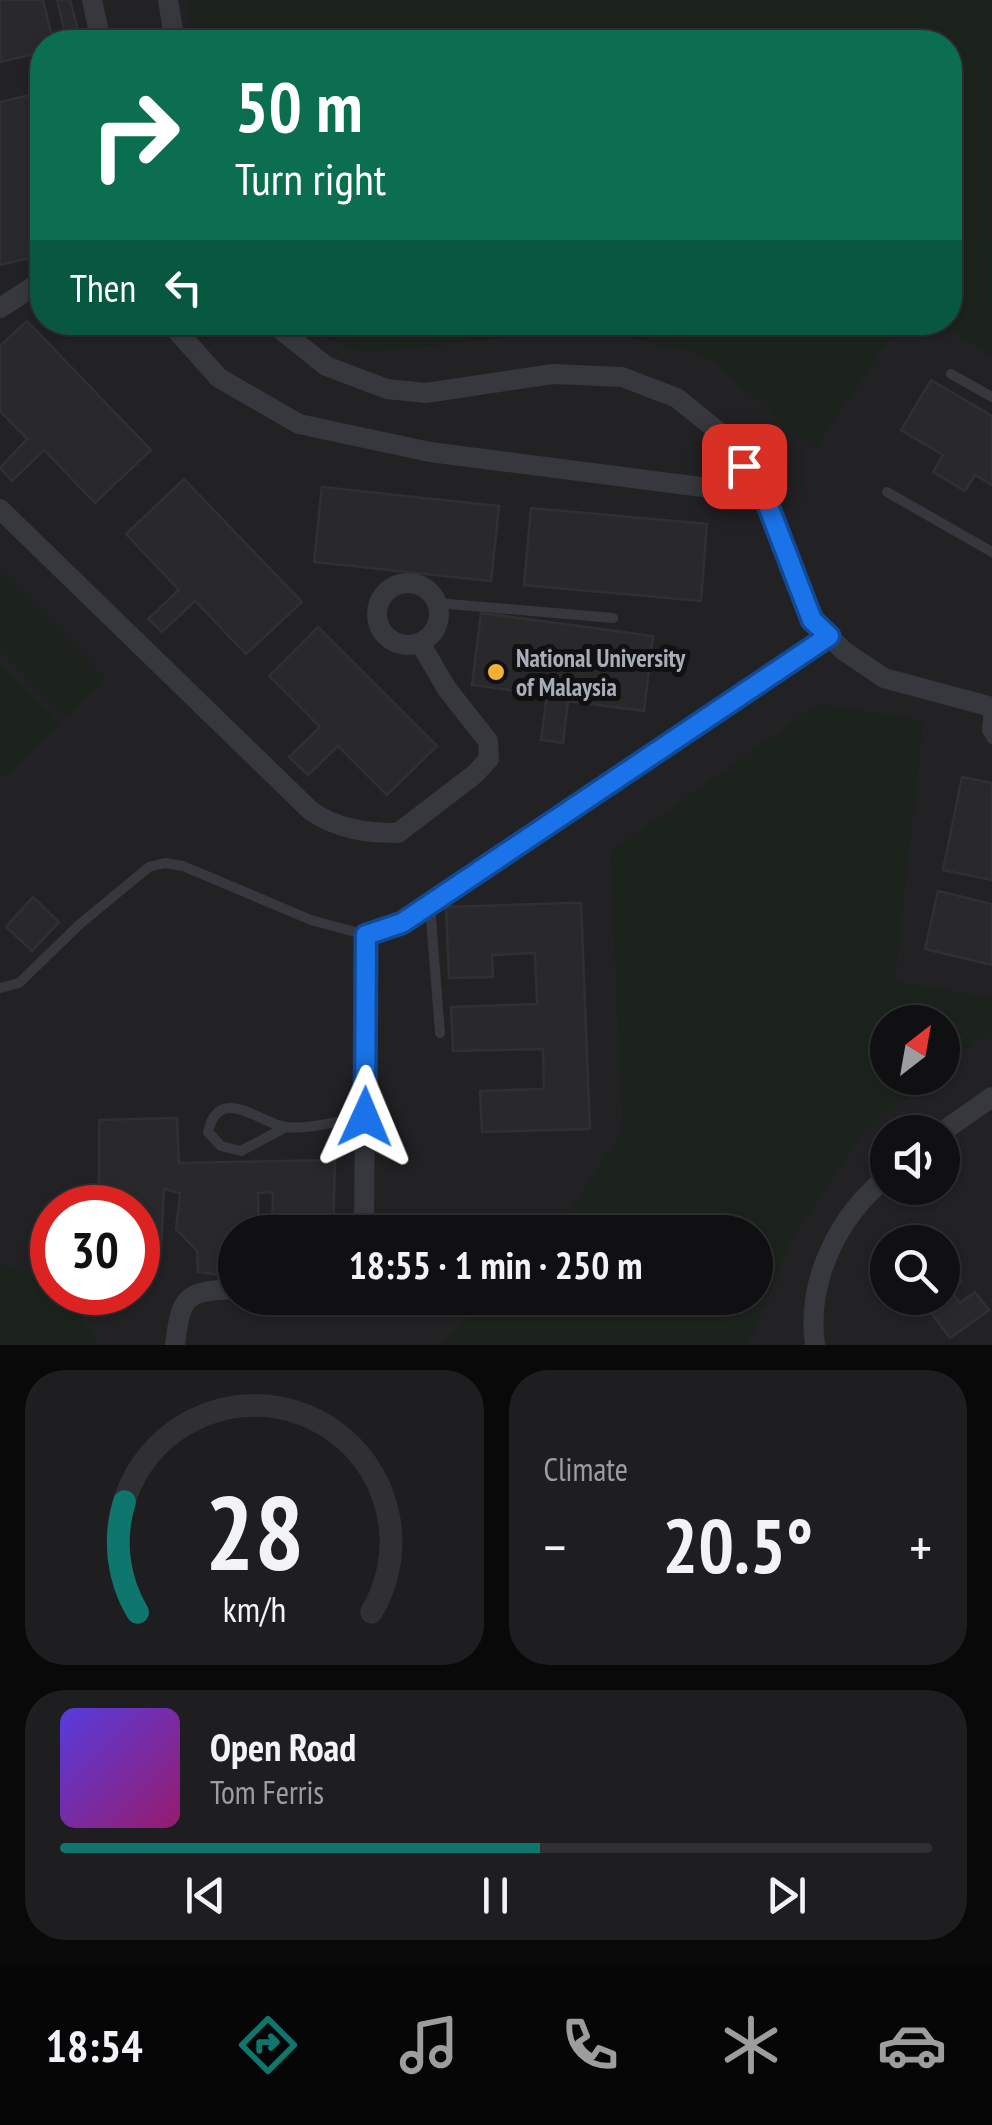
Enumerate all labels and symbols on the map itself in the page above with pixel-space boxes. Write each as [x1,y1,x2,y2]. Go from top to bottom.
pin [702,424,787,509]
place label: National University of Malaysia [516,642,686,703]
marker: National University of Malaysia [485,661,507,683]
north arrow [870,1005,960,1095]
position arrow [313,1065,417,1169]
speed limit sign: 30 [30,1185,160,1315]

